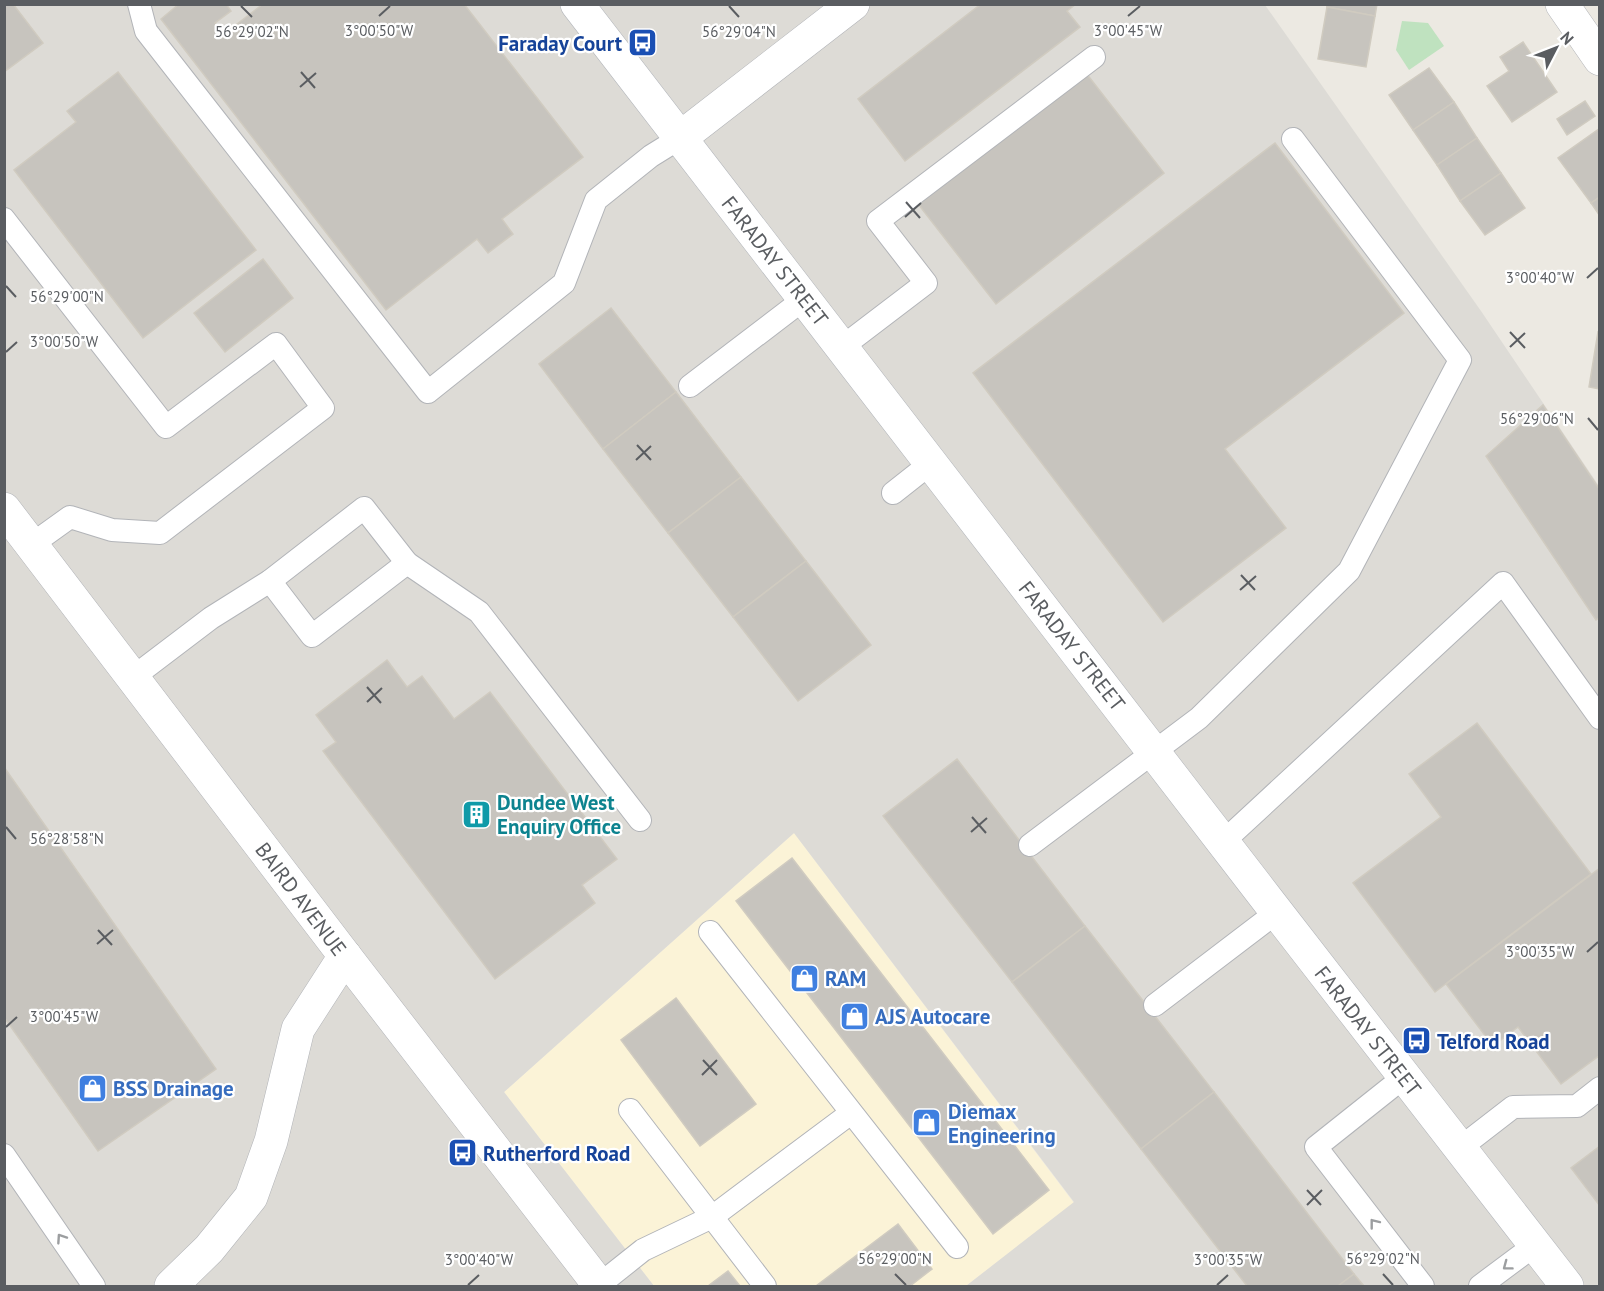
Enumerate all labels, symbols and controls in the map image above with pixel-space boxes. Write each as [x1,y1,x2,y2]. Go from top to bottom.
north arrow [1526,18,1586,78]
text: 3°00'50"W [345,21,414,40]
text: 3°00'45"W [1094,21,1163,40]
text: 56°29'02"N [215,22,289,41]
text: 56°29'04"N [702,22,776,41]
bus stop icon: Faraday Court [627,27,659,59]
text: N [1556,27,1578,49]
place label: Faraday Court [498,30,623,57]
street label: FARADAY STREET [716,191,834,332]
text: 3°00'40"W [1506,268,1575,287]
text: 56°29'00"N [30,287,104,306]
text: 3°00'50"W [30,332,99,351]
text: 56°29'06"N [1500,409,1574,428]
street label: FARADAY STREET [1013,576,1131,717]
place label: Dundee West Enquiry Office [497,789,621,840]
building icon: Dundee West Enquiry Office [460,798,492,830]
text: 56°28'58"N [30,829,104,848]
street label: BAIRD AVENUE [249,837,353,961]
text: 3°00'35"W [1506,942,1575,961]
street label: FARADAY STREET [1309,961,1427,1102]
shop icon: RAM [788,962,820,994]
place label: RAM [825,965,866,992]
shop icon: AJS Autocare [838,1000,870,1032]
place label: AJS Autocare [875,1003,990,1030]
text: 3°00'45"W [30,1007,99,1026]
bus stop icon: Telford Road [1400,1025,1432,1057]
place label: Telford Road [1437,1028,1550,1055]
shop icon: BSS Drainage [76,1072,108,1104]
place label: BSS Drainage [113,1075,234,1102]
place label: Diemax Engineering [948,1098,1056,1149]
shop icon: Diemax Engineering [911,1107,943,1139]
bus stop icon: Rutherford Road [446,1137,478,1169]
place label: Rutherford Road [483,1140,630,1167]
one-way arrow [1371,1219,1382,1230]
one-way arrow [57,1234,68,1245]
text: 56°29'00"N [858,1249,932,1268]
text: 56°29'02"N [1346,1249,1420,1268]
text: 3°00'40"W [445,1250,514,1269]
text: 3°00'35"W [1194,1250,1263,1269]
one-way arrow [1503,1258,1514,1269]

